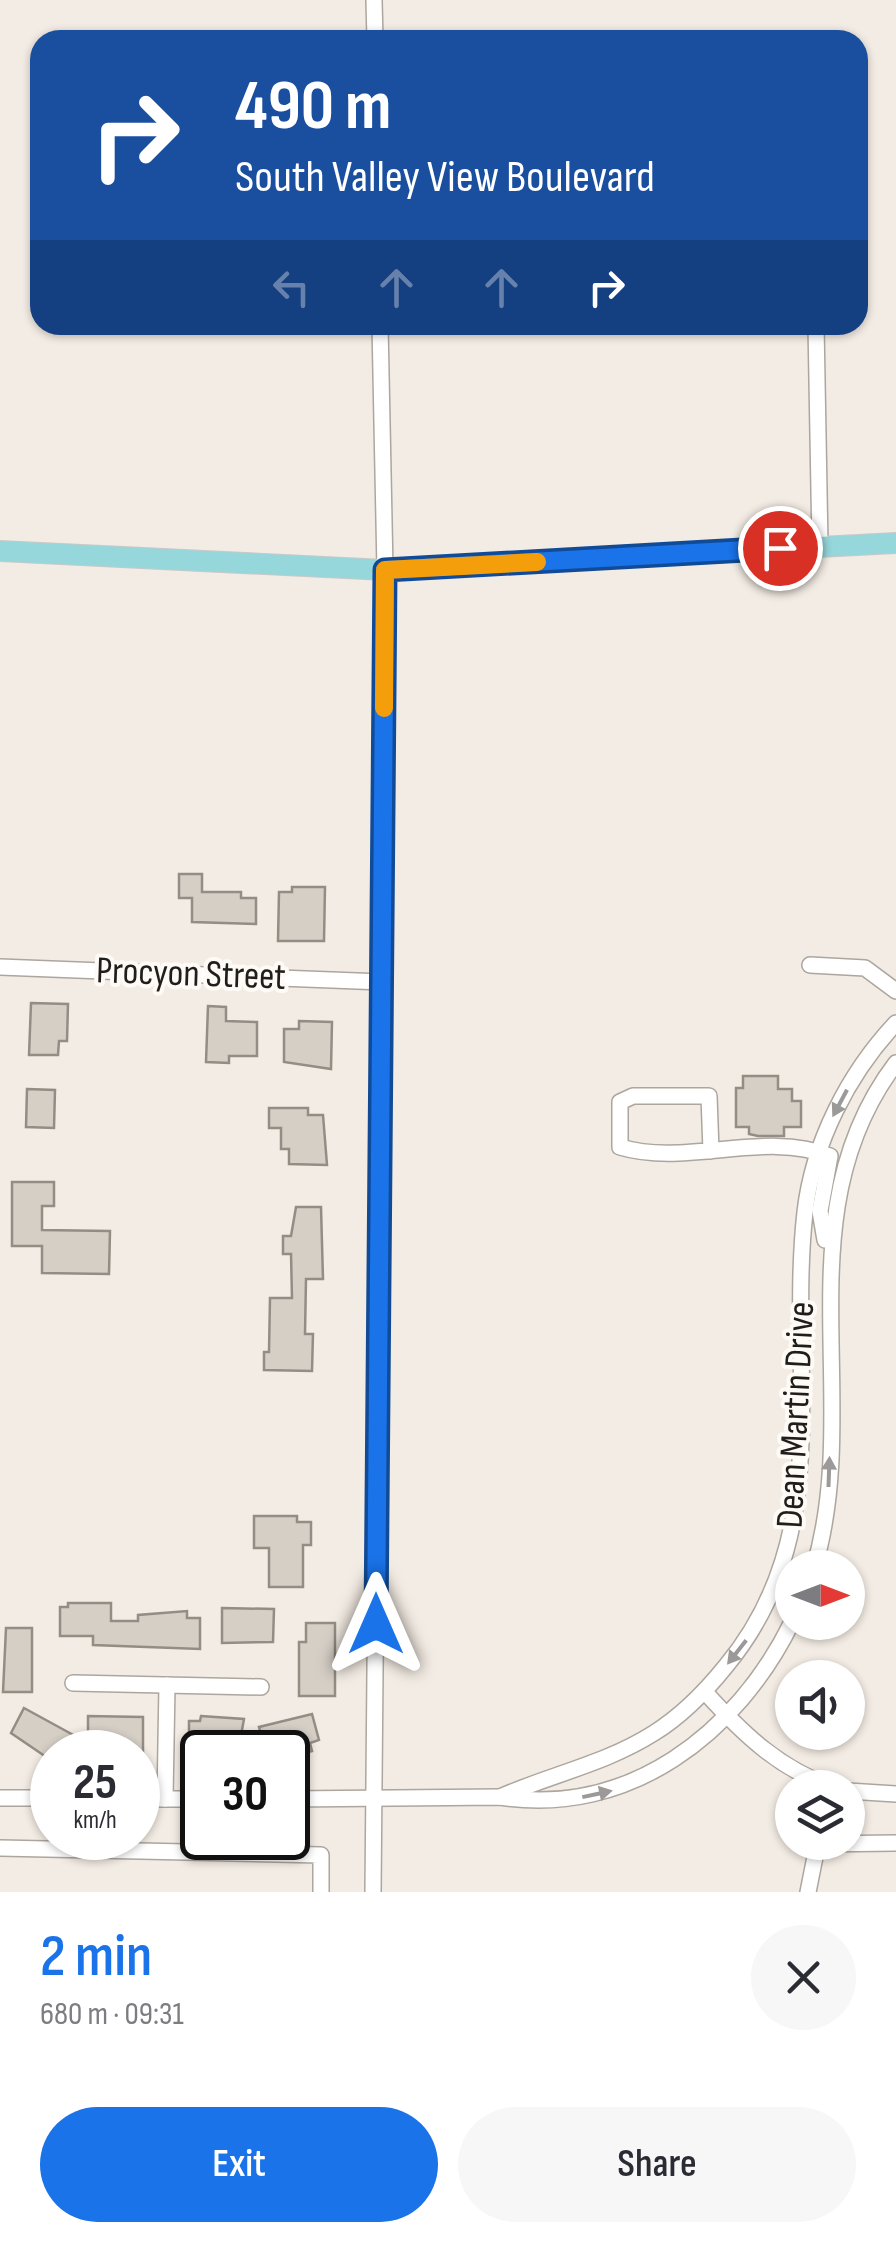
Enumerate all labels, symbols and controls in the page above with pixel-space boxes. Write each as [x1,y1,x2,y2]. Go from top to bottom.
text: 490 m [235,65,391,149]
icon: right [70,70,200,200]
text: South Valley View Boulevard [235,150,655,205]
icon: left [264,260,319,315]
icon: ahead [369,260,424,315]
icon: ahead [474,260,529,315]
icon: right [579,260,634,315]
pin [738,506,823,591]
icon: arrive [753,521,808,576]
street label: Procyon Street [95,948,287,1000]
one-way arrow [832,1088,849,1117]
street label: Dean Martin Drive [768,1301,824,1529]
one-way arrow [821,1455,837,1487]
north arrow [775,1550,865,1640]
map controls [775,1550,865,1860]
position arrow [324,1572,428,1676]
one-way arrow [728,1639,748,1665]
button: sound [775,1660,865,1750]
speed limit sign: 30 [180,1730,310,1860]
text: 25 [73,1753,117,1813]
button: layers [775,1770,865,1860]
one-way arrow [581,1785,612,1801]
text: km/h [73,1805,117,1836]
text: 2 min [40,1921,152,1993]
button: close [751,1925,856,2030]
text: 680 m · 09:31 [40,1995,184,2034]
button: Exit [40,2107,438,2222]
button: Share [458,2107,856,2222]

